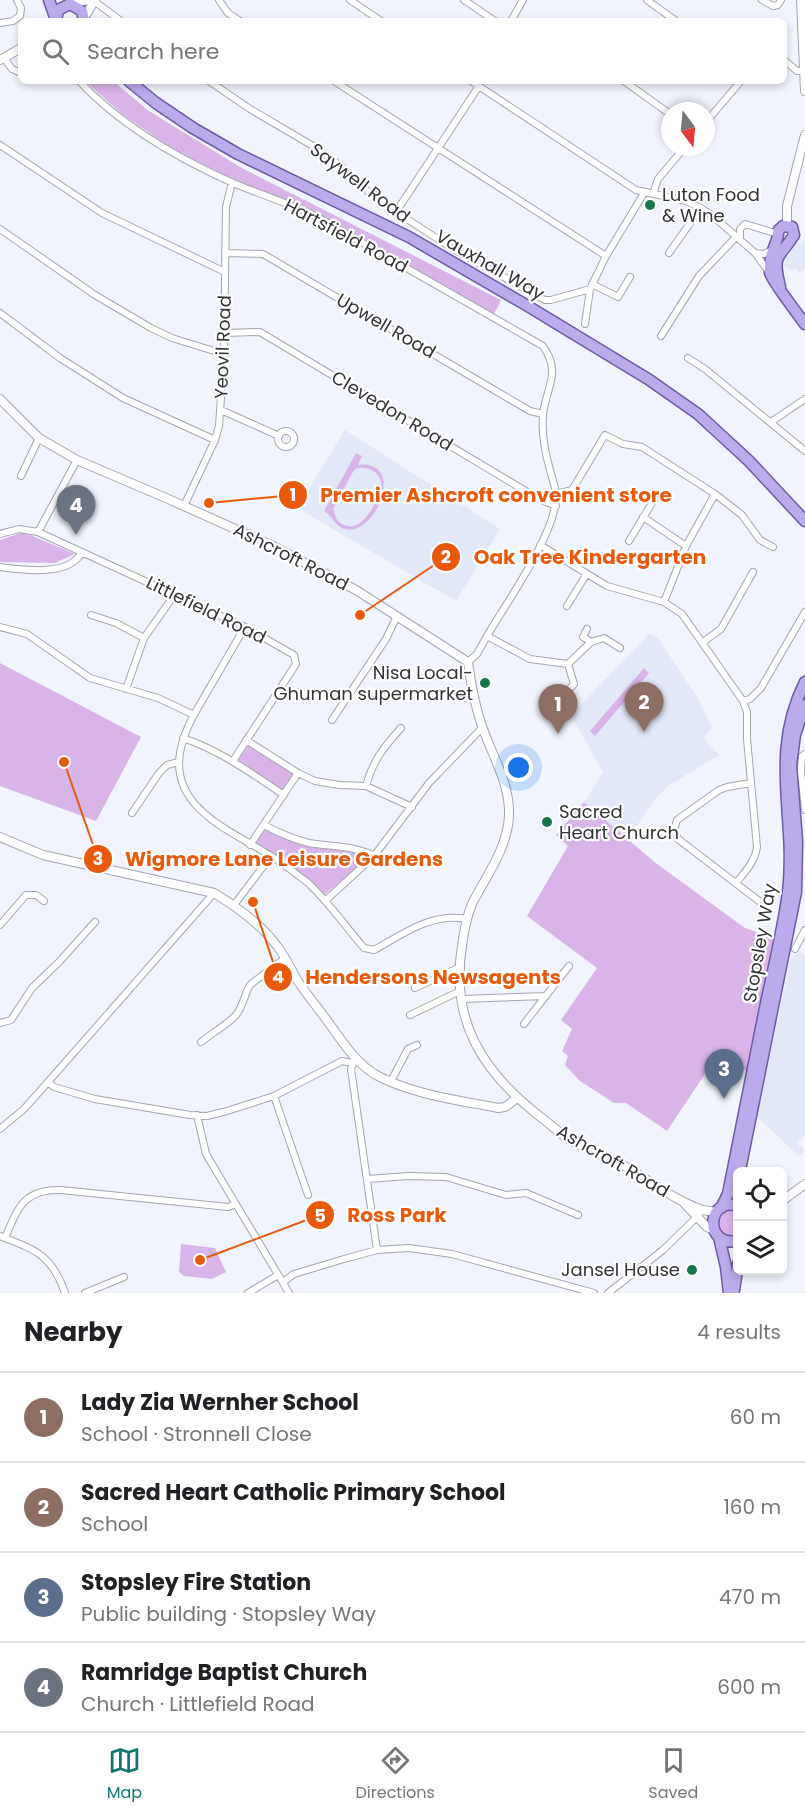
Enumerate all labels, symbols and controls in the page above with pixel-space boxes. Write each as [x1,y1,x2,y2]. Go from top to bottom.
search box [18,18,787,84]
icon: search [39,35,72,68]
text: Search here [87,36,220,67]
north arrow [661,102,715,156]
street label: Saywell Road [305,137,415,228]
place label: Luton Food & Wine [662,182,760,228]
street label: Hartsfield Road [280,192,413,279]
marker: Luton Food & Wine [643,198,657,212]
street label: Vauxhall Way [431,223,549,306]
street label: Upwell Road [332,287,440,364]
street label: Yeovil Road [208,295,237,399]
street label: Clevedon Road [327,364,458,457]
callout: Premier Ashcroft convenient store [278,476,683,514]
text: Premier Ashcroft convenient store [320,481,672,509]
text: 1 [290,482,296,507]
pin: 4 [56,486,96,535]
street label: Ashcroft Road [229,517,353,596]
callout: Oak Tree Kindergarten [431,538,718,576]
text: Oak Tree Kindergarten [474,543,706,571]
text: 2 [441,544,451,569]
street label: Littlefield Road [142,570,270,649]
place label: Nisa Local- Ghuman supermarket [274,660,473,706]
marker: Nisa Local- Ghuman supermarket [478,676,492,690]
pin: 2 [624,682,664,732]
pin: 1 [538,684,578,734]
your location [504,753,533,782]
place label: Sacred Heart Church [559,799,679,845]
marker: Sacred Heart Church [540,815,554,829]
callout: Wigmore Lane Leisure Gardens [83,840,455,878]
text: Wigmore Lane Leisure Gardens [125,845,443,873]
text: 3 [93,846,103,871]
street label: Stopsley Way [737,881,782,1004]
callout: Hendersons Newsagents [263,958,572,996]
text: Hendersons Newsagents [305,963,561,991]
text: 4 [272,964,284,989]
pin: 3 [704,1050,744,1099]
street label: Ashcroft Road [552,1118,674,1203]
map controls [733,1167,787,1275]
button: locate [733,1167,787,1221]
callout: Ross Park [305,1196,459,1234]
text: Ross Park [347,1201,447,1229]
text: 5 [314,1203,326,1228]
button: layers [733,1221,787,1275]
place label: Jansel House [561,1257,680,1282]
marker: Jansel House [685,1263,699,1277]
text: Nearby [24,1314,122,1350]
text: 4 results [697,1318,781,1346]
text: Lady Zia Wernher School [81,1387,359,1418]
text: 1 [40,1403,47,1431]
text: 60 m [730,1403,781,1431]
text: School · Stronnell Close [81,1420,312,1448]
text: Sacred Heart Catholic Primary School [81,1477,505,1508]
text: 2 [38,1493,49,1521]
text: 160 m [723,1493,781,1521]
text: School [81,1510,148,1538]
text: Stopsley Fire Station [81,1567,311,1598]
text: 3 [37,1583,50,1611]
text: 470 m [719,1583,781,1611]
text: Public building · Stopsley Way [81,1600,376,1628]
text: Ramridge Baptist Church [81,1657,367,1688]
text: 4 [37,1673,50,1701]
text: 600 m [717,1673,781,1701]
text: Church · Littlefield Road [81,1690,314,1718]
tab: Map [107,1744,142,1805]
tab: Directions [356,1744,435,1805]
tab: Saved [648,1744,698,1805]

